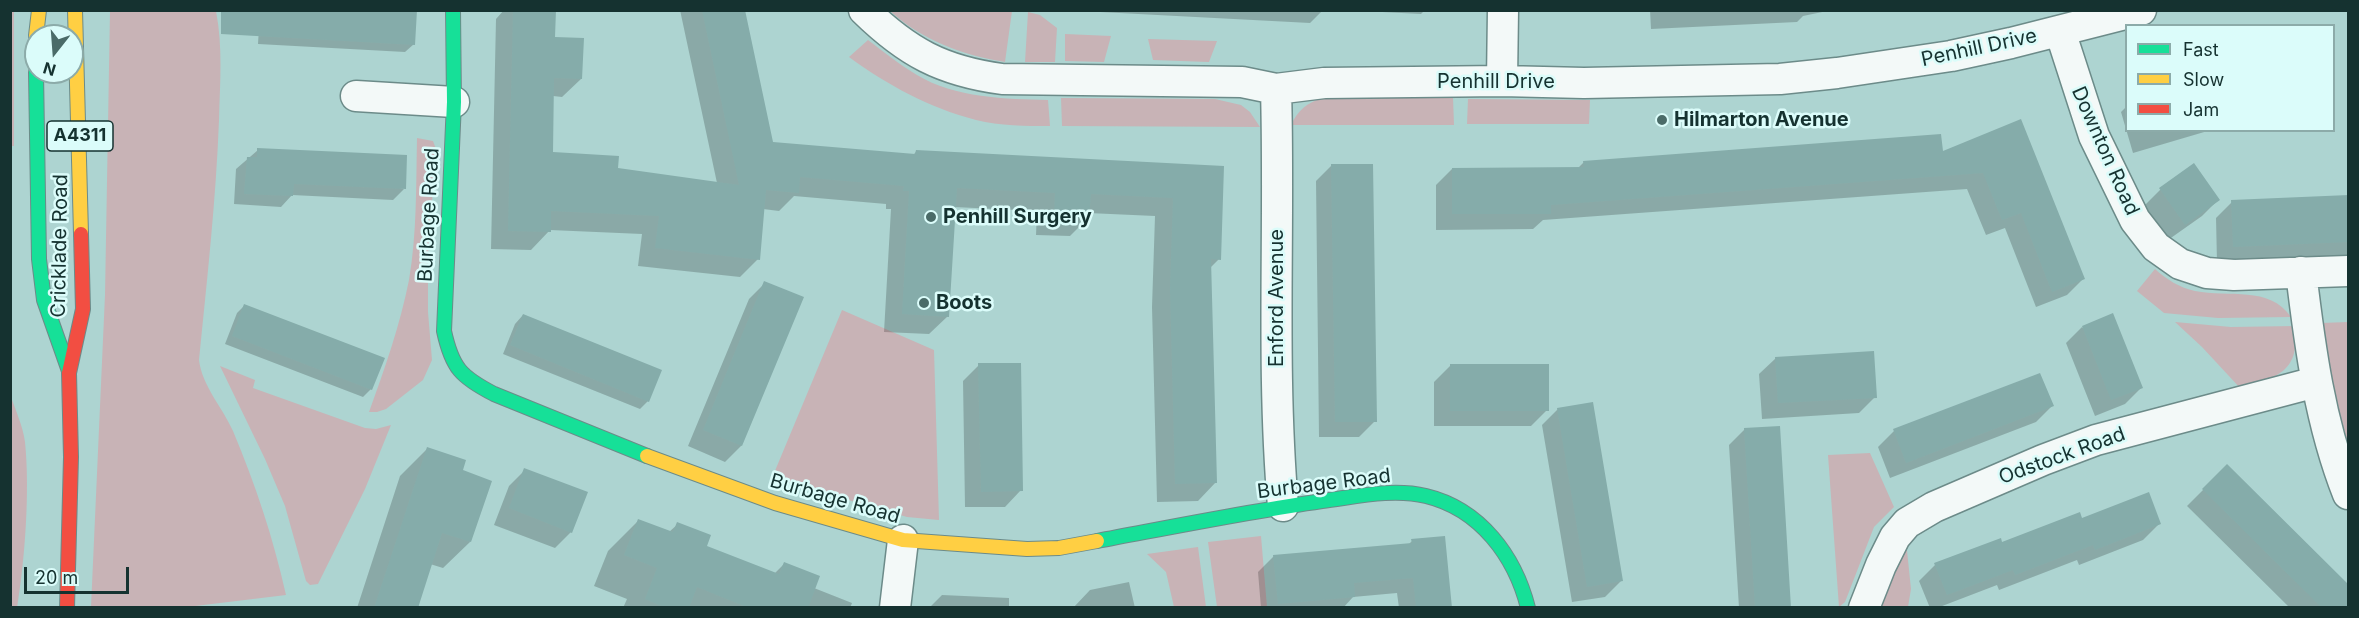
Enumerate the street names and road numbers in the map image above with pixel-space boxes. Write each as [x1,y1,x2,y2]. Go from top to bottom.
street label: Penhill Drive [1919,24,2039,72]
street label: Penhill Drive [1437,70,1555,94]
street label: Downton Road [2066,83,2144,219]
road number: A4311 [47,121,113,151]
street label: Burbage Road [414,147,444,283]
street label: Cricklade Road [47,174,73,318]
street label: Enford Avenue [1265,229,1289,367]
street label: Odstock Road [1996,422,2128,490]
street label: Burbage Road [1256,464,1392,504]
street label: Burbage Road [767,469,903,529]

